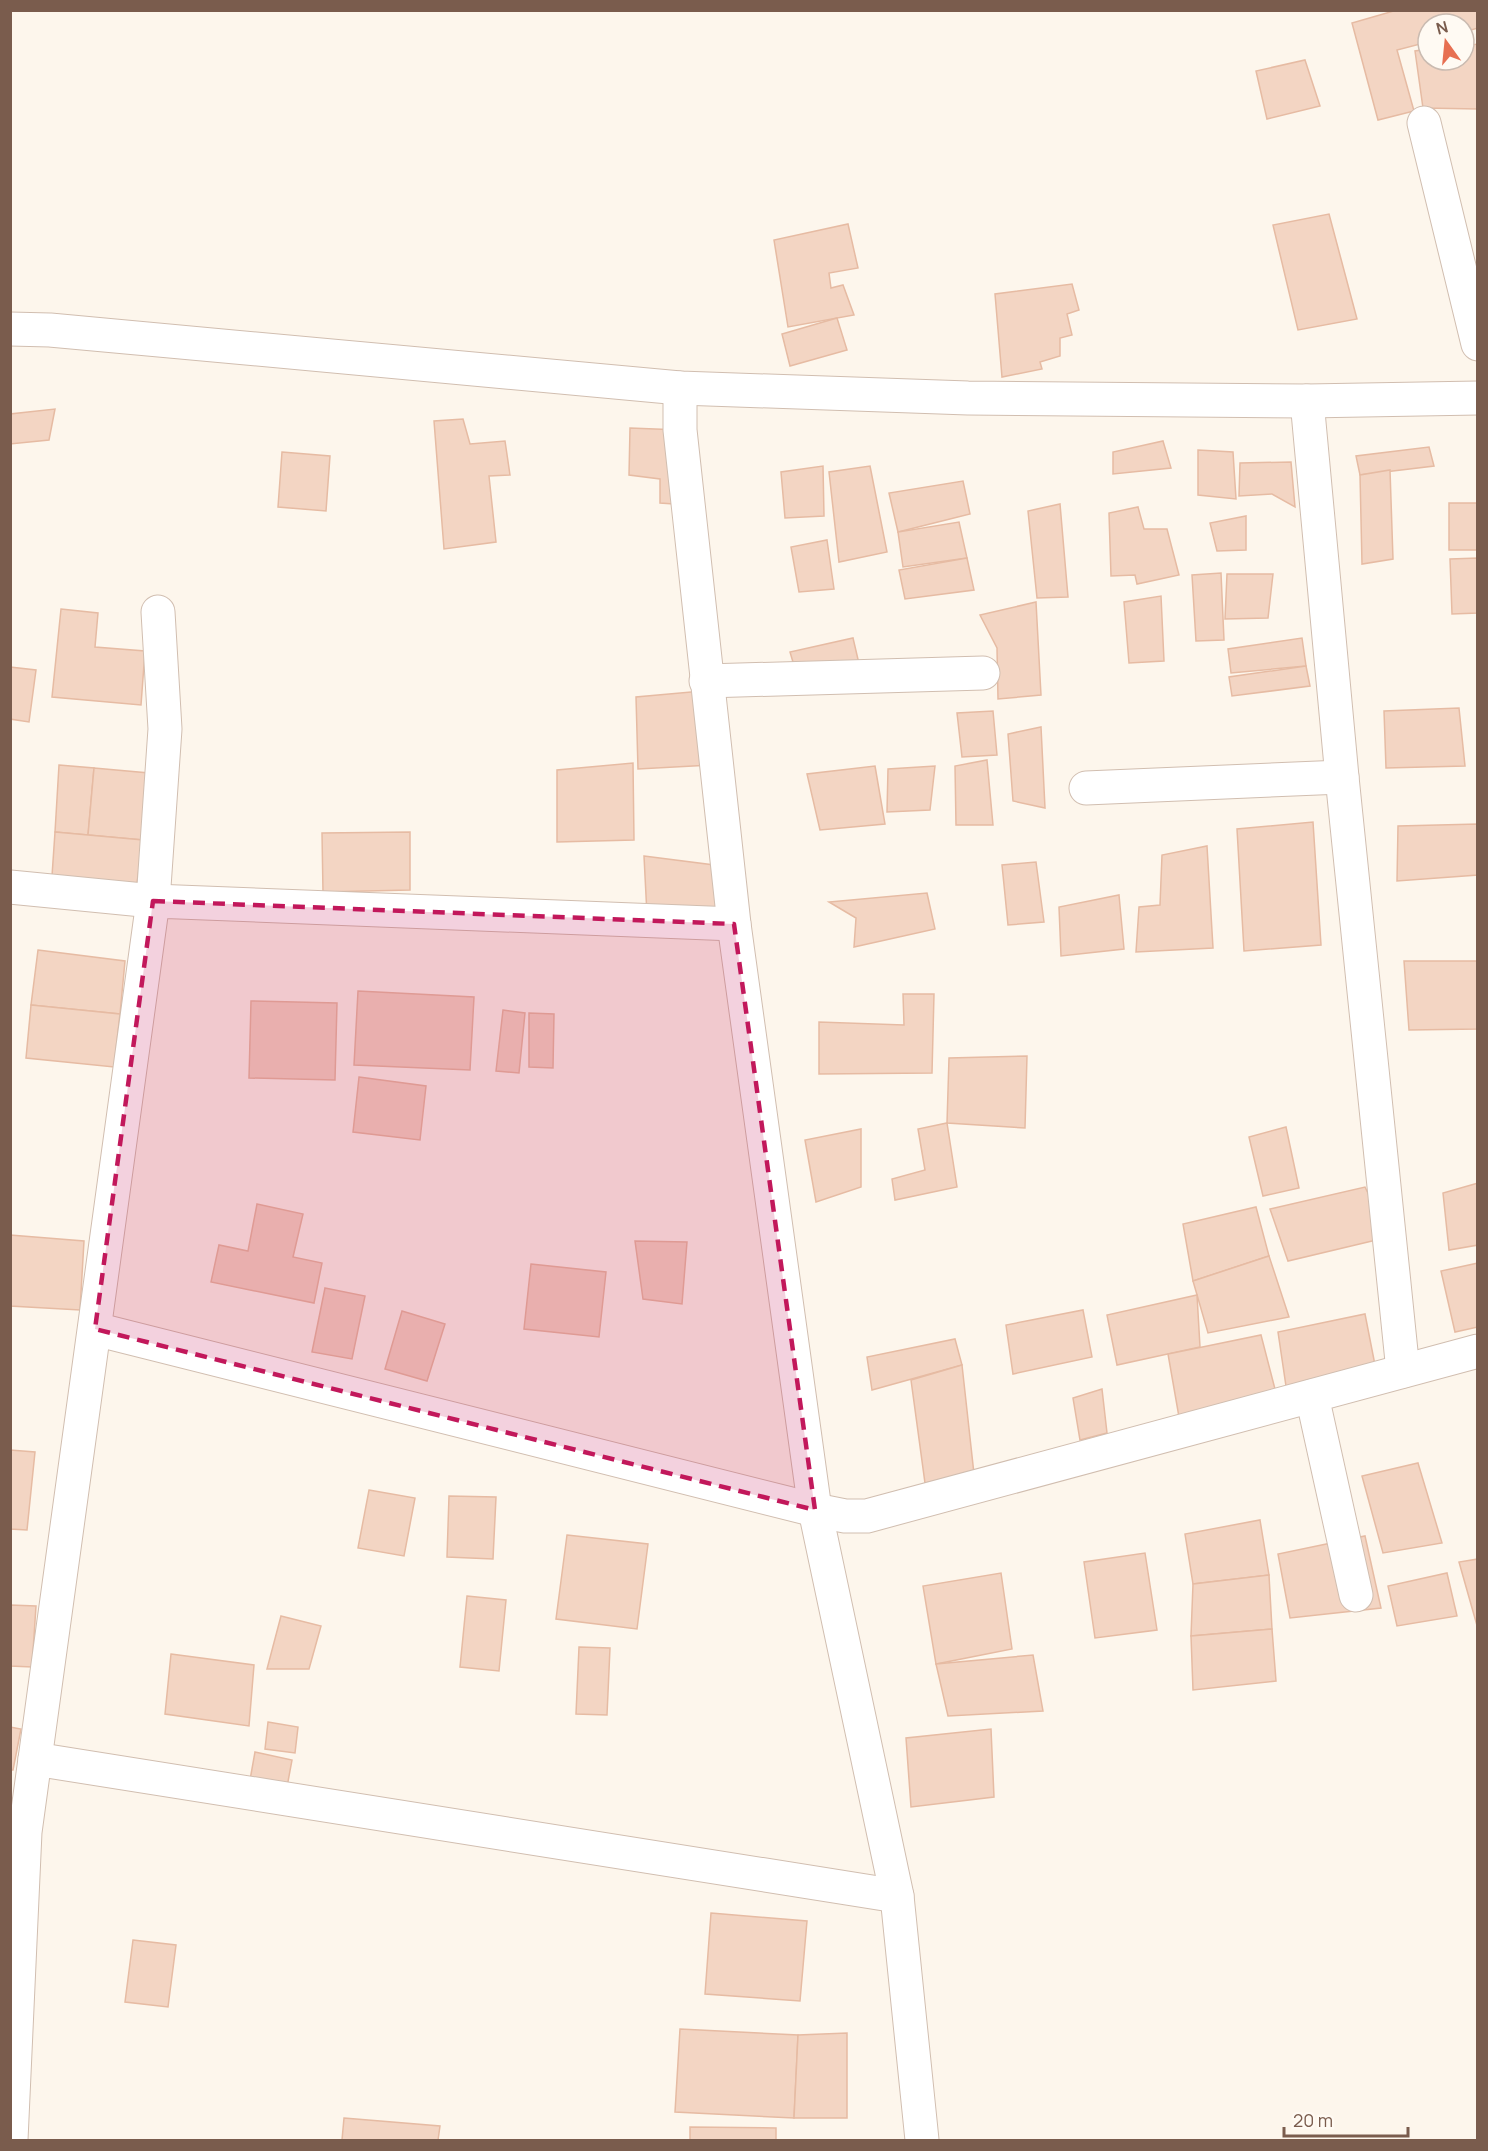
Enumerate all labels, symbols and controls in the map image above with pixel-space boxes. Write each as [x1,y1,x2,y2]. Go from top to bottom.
north arrow [1416,12,1476,72]
text: N [1434,15,1451,40]
scale bar [1284,2100,1408,2138]
text: 20 m [1293,2108,1333,2132]

